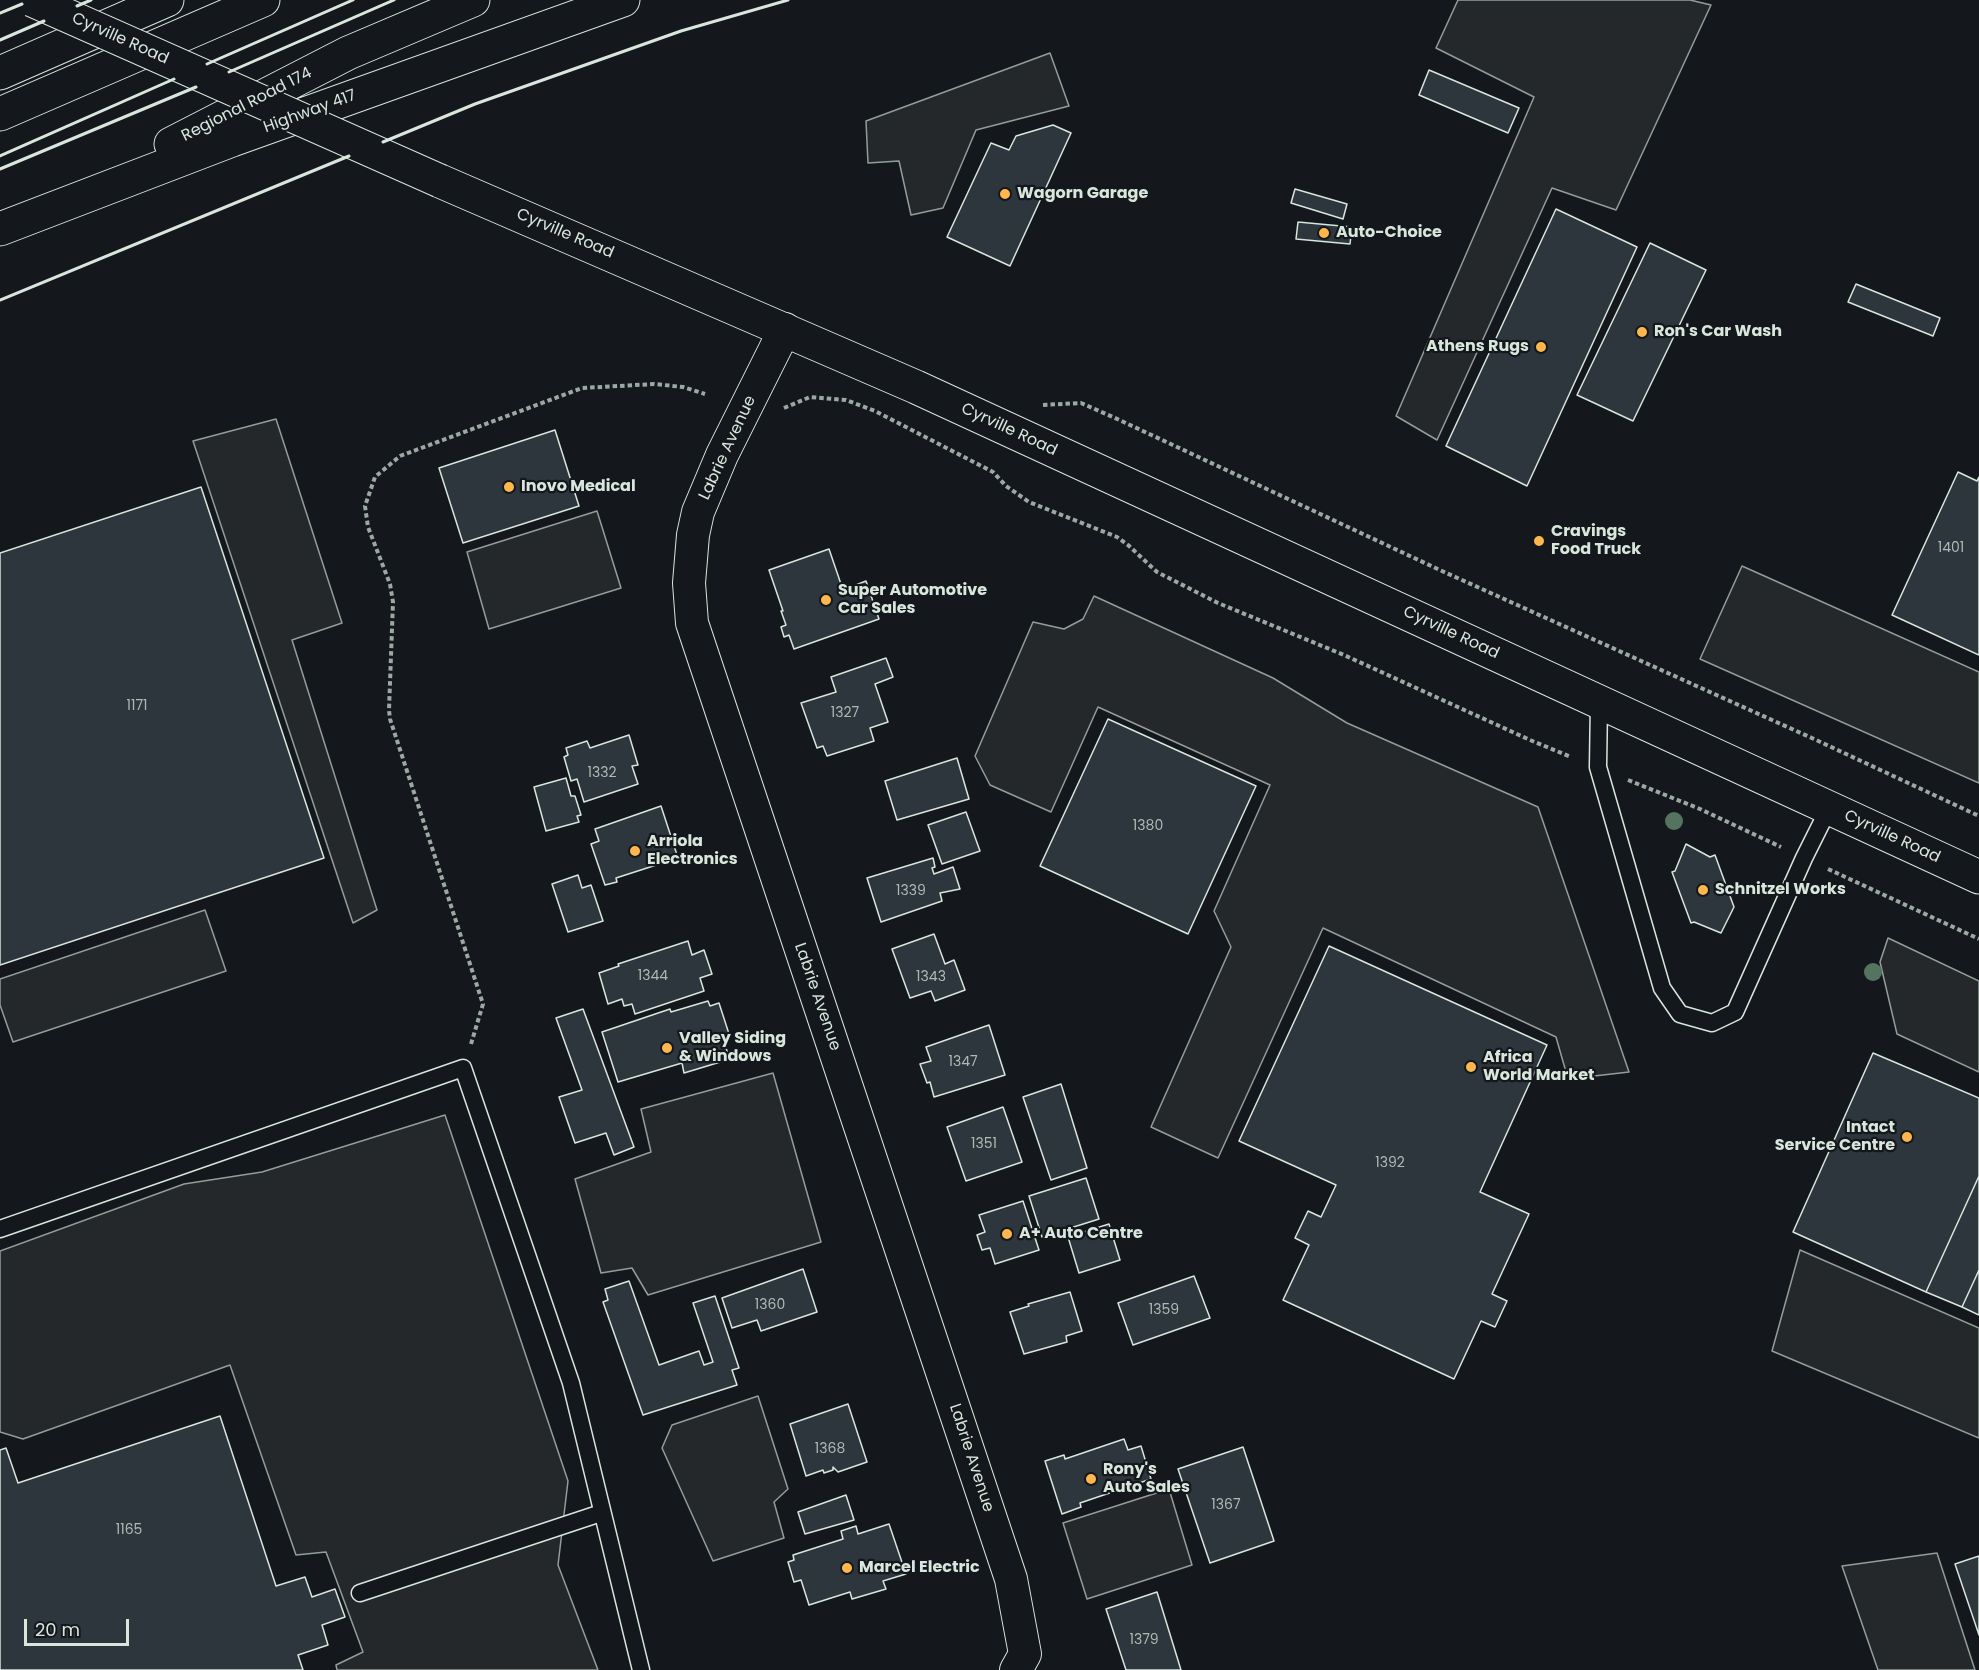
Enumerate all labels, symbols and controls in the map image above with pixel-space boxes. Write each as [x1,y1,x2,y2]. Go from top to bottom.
street label: Cyrville Road [69,9,171,69]
street label: Regional Road 174 [179,64,315,146]
street label: Highway 417 [261,86,359,138]
place label: Wagorn Garage [1017,184,1148,204]
marker: Wagorn Garage [998,187,1012,201]
street label: Cyrville Road [513,205,617,263]
place label: Auto-Choice [1336,223,1442,243]
marker: Auto-Choice [1317,226,1331,240]
place label: Ron's Car Wash [1654,322,1782,342]
marker: Ron's Car Wash [1635,325,1649,339]
place label: Athens Rugs [1426,337,1529,357]
marker: Athens Rugs [1534,340,1548,354]
street label: Labrie Avenue [695,393,761,503]
street label: Cyrville Road [958,399,1060,461]
place label: Inovo Medical [521,477,636,497]
marker: Inovo Medical [502,480,516,494]
place label: Cravings Food Truck [1551,522,1641,560]
marker: Cravings Food Truck [1532,534,1546,548]
house number: 1401 [1938,540,1964,556]
place label: Super Automotive Car Sales [838,581,987,619]
marker: Super Automotive Car Sales [819,593,833,607]
street label: Cyrville Road [1400,602,1502,664]
house number: 1171 [126,698,148,714]
house number: 1327 [831,705,859,721]
house number: 1332 [587,765,617,781]
street label: Cyrville Road [1841,806,1943,868]
house number: 1380 [1133,818,1163,834]
place label: Arriola Electronics [647,832,738,870]
marker: Arriola Electronics [628,844,642,858]
place label: Schnitzel Works [1715,880,1846,900]
house number: 1339 [896,883,926,899]
marker: Schnitzel Works [1696,883,1710,897]
street label: Labrie Avenue [790,941,844,1053]
house number: 1344 [638,968,668,984]
house number: 1343 [916,969,946,985]
place label: Valley Siding & Windows [679,1029,786,1067]
marker: Valley Siding & Windows [660,1041,674,1055]
place label: Africa World Market [1483,1048,1594,1086]
house number: 1347 [948,1054,978,1070]
marker: Africa World Market [1464,1060,1478,1074]
place label: Intact Service Centre [1775,1118,1895,1156]
marker: Intact Service Centre [1900,1130,1914,1144]
house number: 1351 [971,1136,997,1152]
house number: 1392 [1375,1155,1405,1171]
place label: A+ Auto Centre [1019,1224,1143,1244]
marker: A+ Auto Centre [1000,1227,1014,1241]
house number: 1360 [755,1297,785,1313]
house number: 1359 [1149,1302,1179,1318]
street label: Labrie Avenue [944,1401,998,1515]
house number: 1368 [815,1441,845,1457]
place label: Rony's Auto Sales [1103,1460,1190,1498]
marker: Rony's Auto Sales [1084,1472,1098,1486]
house number: 1367 [1211,1497,1241,1513]
house number: 1165 [116,1522,142,1538]
place label: Marcel Electric [859,1558,980,1578]
marker: Marcel Electric [840,1561,854,1575]
scale bar [27,1607,132,1645]
text: 20 m [35,1617,80,1642]
house number: 1379 [1129,1632,1159,1648]

